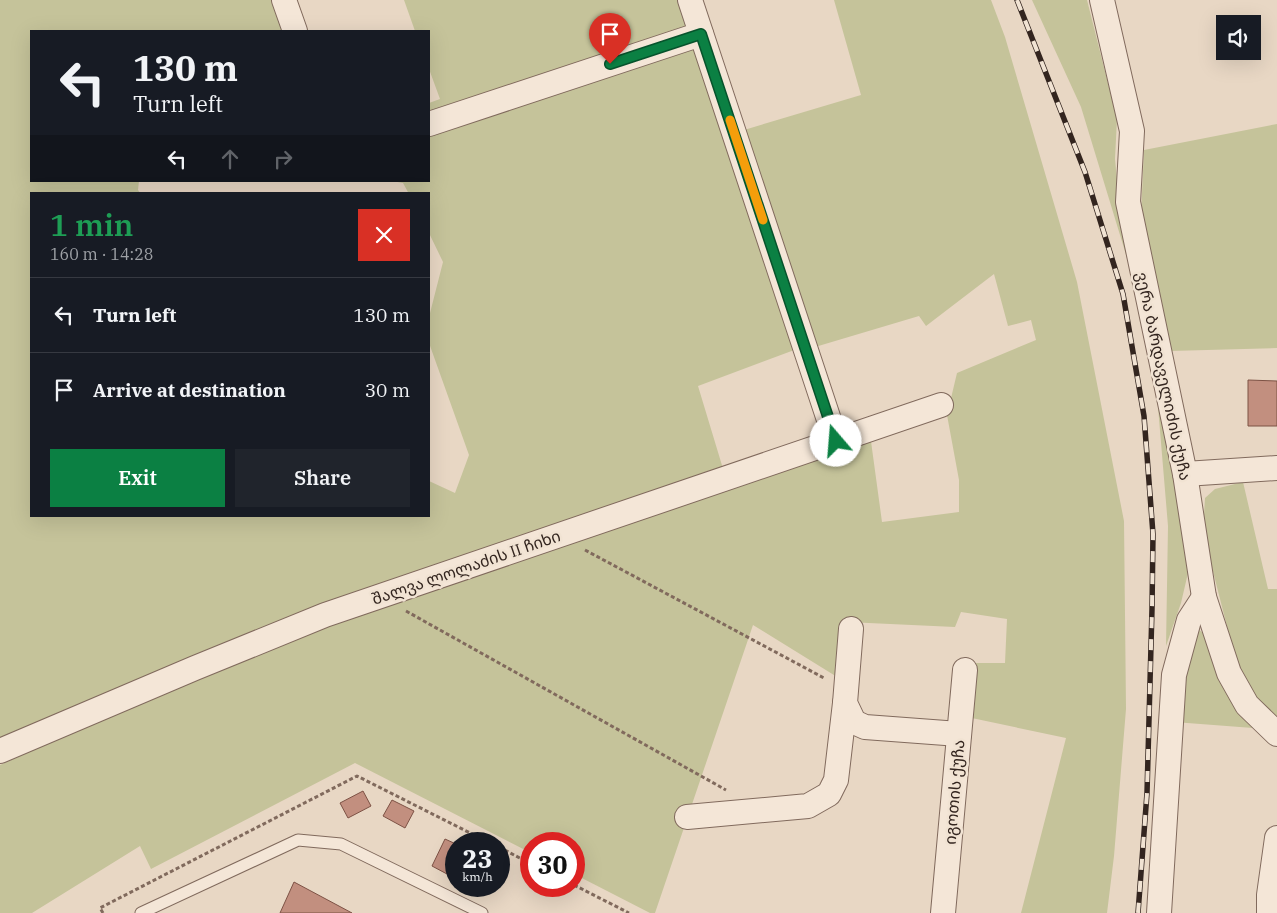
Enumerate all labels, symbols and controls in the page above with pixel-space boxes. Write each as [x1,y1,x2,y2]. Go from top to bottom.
pin [589,13,631,64]
map controls [1216,15,1261,60]
button: sound [1216,15,1261,60]
icon: arrive [596,20,624,48]
text: 130 m [133,45,238,91]
icon: left [50,50,115,115]
text: Turn left [133,89,223,118]
icon: left [163,145,191,173]
icon: ahead [216,145,244,173]
icon: right [269,145,297,173]
text: 1 min [50,205,133,244]
button: close [358,209,410,261]
text: 160 m · 14:28 [50,244,153,264]
street label: ვერა ბარდაველიძის ქუჩა [1131,270,1196,482]
icon: left [50,301,78,329]
text: Turn left [93,303,176,327]
text: 130 m [353,303,410,327]
icon: arrive [50,376,78,404]
text: Arrive at destination [93,378,286,402]
text: 30 m [365,378,410,402]
position arrow [809,414,861,466]
button: Exit [50,449,225,507]
button: Share [235,449,410,507]
street label: შალვა ლოლაძის II ჩიხი [369,525,563,610]
street label: იგოთის ქუჩა [939,739,969,845]
speed limit sign: 30 [520,832,585,897]
text: 23 [462,842,493,875]
text: km/h [462,869,493,884]

